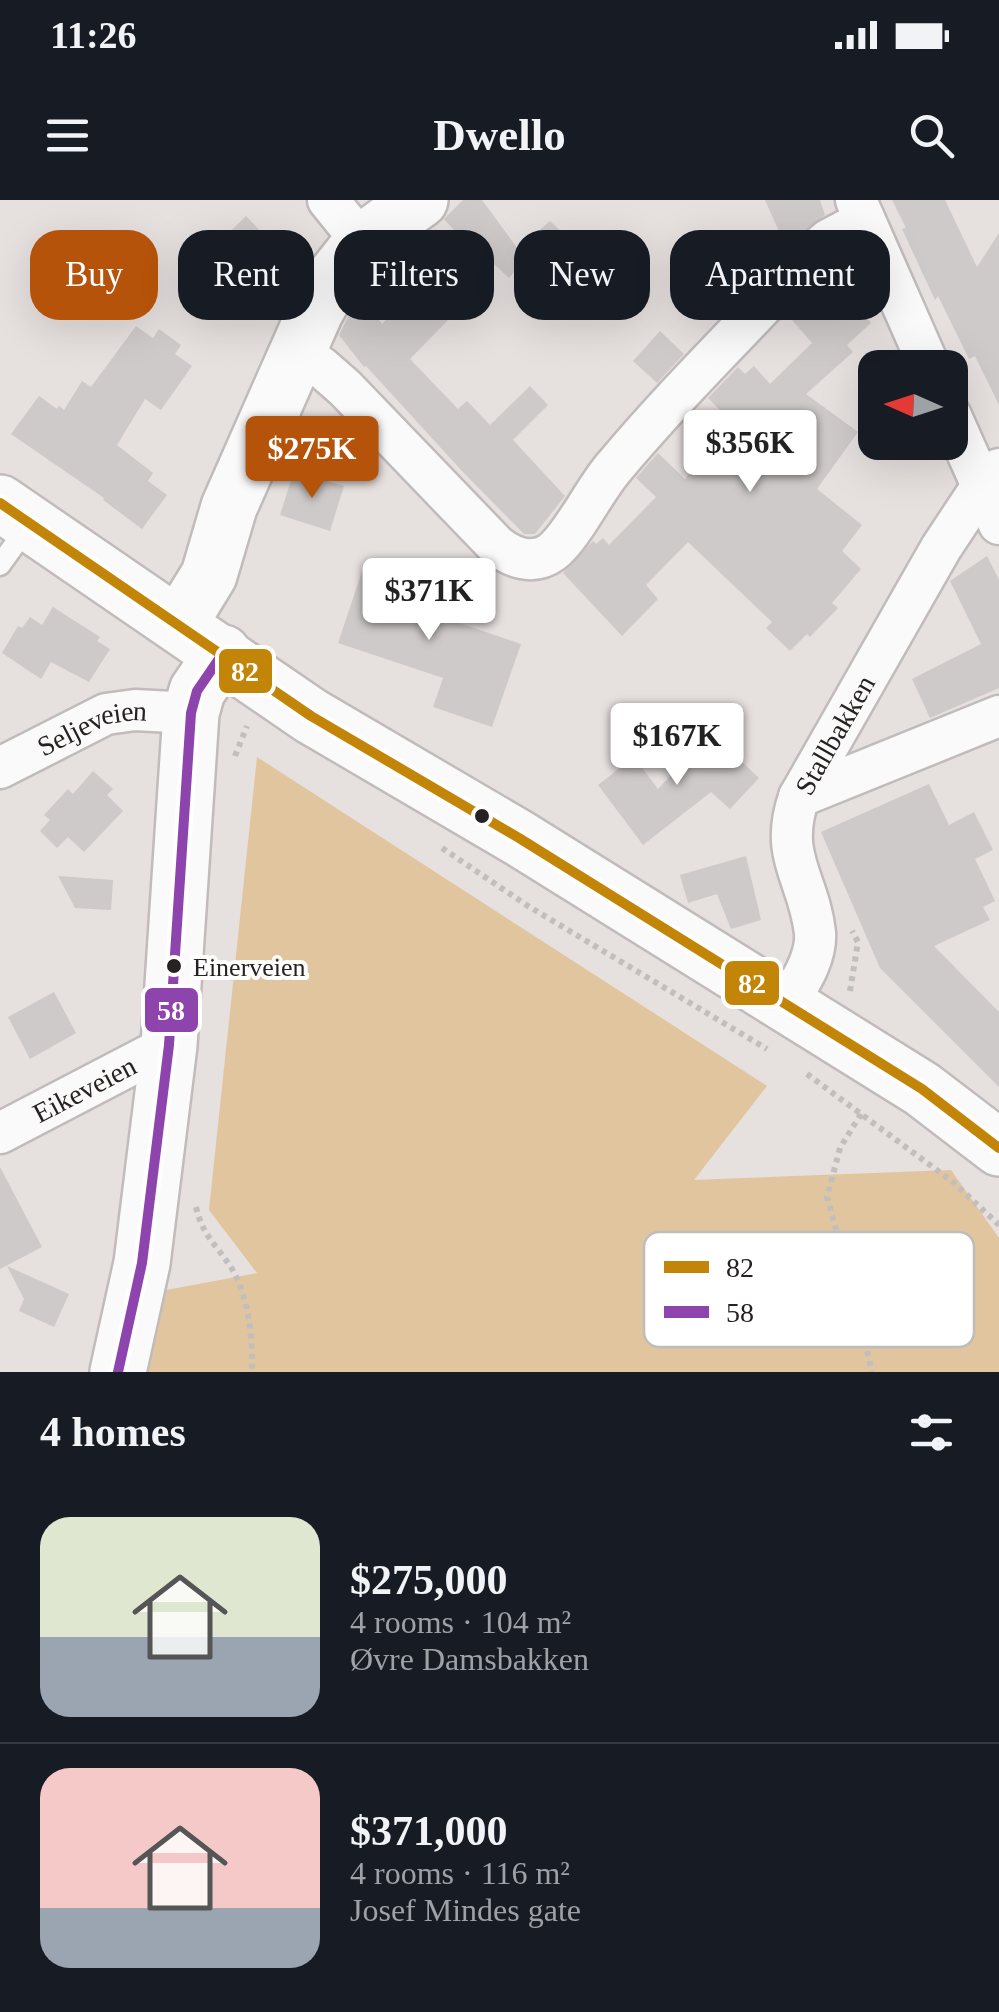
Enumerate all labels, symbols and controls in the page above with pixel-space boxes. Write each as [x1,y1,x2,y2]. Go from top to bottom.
text: 11:26 [50,14,137,56]
icon: menu [40,108,95,163]
icon: search [904,108,959,163]
text: Dwello [433,110,566,160]
chip: Buy [30,230,158,320]
chip: Rent [178,230,314,320]
chip: Filters [334,230,494,320]
chip: New [514,230,650,320]
chip: Apartment [670,230,890,320]
north arrow [858,350,968,460]
map controls [858,350,968,460]
pin: $356K [680,410,820,495]
pin: $275K [242,416,382,501]
text: $356K [706,424,794,460]
text: $275K [268,430,356,466]
pin: $371K [359,558,499,643]
text: $371K [385,572,473,608]
line badge: 82 [217,647,274,695]
text: 82 [231,656,259,687]
street label: Stallbakken [789,670,881,800]
street label: Seljeveien [32,695,148,762]
pin: $167K [607,703,747,788]
text: $167K [633,717,721,753]
unlabelled marker [472,806,492,826]
place label: Einerveien [193,953,306,982]
marker: Einerveien [164,956,184,976]
line badge: 82 [723,959,781,1007]
text: 82 [738,968,766,999]
line badge: 58 [143,986,200,1034]
text: 58 [157,995,185,1026]
street label: Eikeveien [28,1050,141,1129]
legend [644,1232,974,1347]
text: 82 [726,1252,754,1283]
text: 58 [726,1297,754,1328]
icon: filters [904,1405,959,1460]
text: 4 homes [40,1409,186,1455]
icon: home [120,1557,240,1677]
text: $275,000 [350,1557,508,1603]
text: 4 rooms · 104 m² [350,1604,571,1640]
text: Øvre Damsbakken [350,1641,589,1677]
icon: home [120,1808,240,1928]
text: $371,000 [350,1808,508,1854]
text: 4 rooms · 116 m² [350,1855,570,1891]
text: Josef Mindes gate [350,1892,581,1928]

